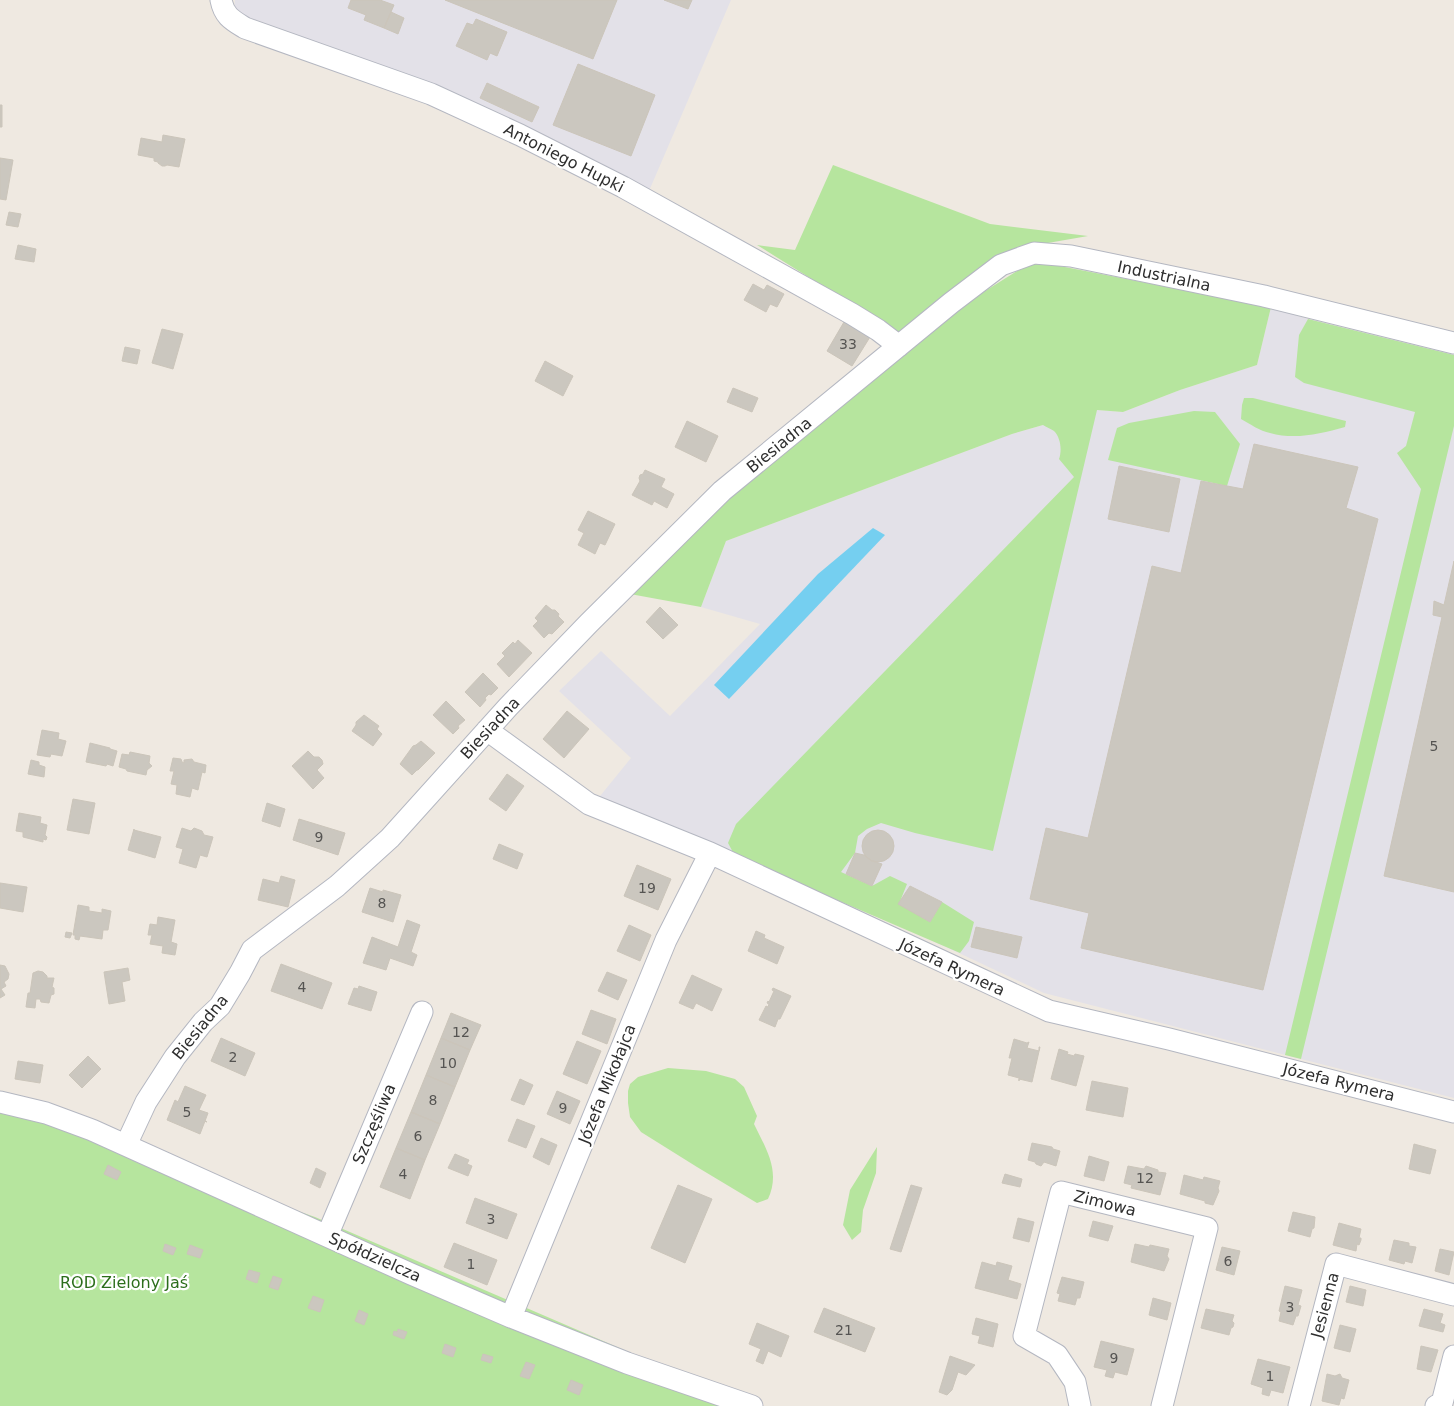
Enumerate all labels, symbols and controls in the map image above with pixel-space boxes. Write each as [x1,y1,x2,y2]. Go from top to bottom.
street label: Antoniego Hupki [501,119,627,197]
street label: Industrialna [1116,257,1212,295]
house number: 33 [839,336,857,352]
street label: Biesiadna [743,413,815,477]
street label: Biesiadna [456,693,524,763]
house number: 5 [1430,738,1438,754]
house number: 9 [315,829,323,845]
house number: 19 [638,880,656,896]
house number: 8 [378,895,386,911]
street label: Józefa Rymera [895,934,1008,1000]
house number: 4 [298,979,307,995]
street label: Biesiadna [168,991,232,1063]
street label: Józefa Mikołajca [574,1021,640,1148]
house number: 12 [452,1024,470,1040]
house number: 2 [229,1049,237,1065]
house number: 10 [439,1055,457,1071]
street label: Józefa Rymera [1280,1059,1397,1105]
street label: Szczęśliwa [349,1081,399,1167]
house number: 8 [429,1092,437,1108]
house number: 9 [559,1100,567,1116]
house number: 5 [183,1104,191,1120]
house number: 6 [414,1128,423,1144]
house number: 4 [399,1166,408,1182]
house number: 12 [1136,1170,1154,1186]
street label: Zimowa [1072,1186,1138,1220]
house number: 3 [487,1211,495,1227]
street label: Spółdzielcza [326,1228,424,1286]
house number: 6 [1224,1253,1233,1269]
house number: 1 [467,1256,475,1272]
street label: Jesienna [1307,1270,1343,1341]
park label: ROD Zielony Jaś [60,1273,188,1292]
house number: 3 [1286,1299,1294,1315]
house number: 21 [835,1322,853,1338]
house number: 9 [1110,1350,1118,1366]
house number: 1 [1266,1368,1274,1384]

